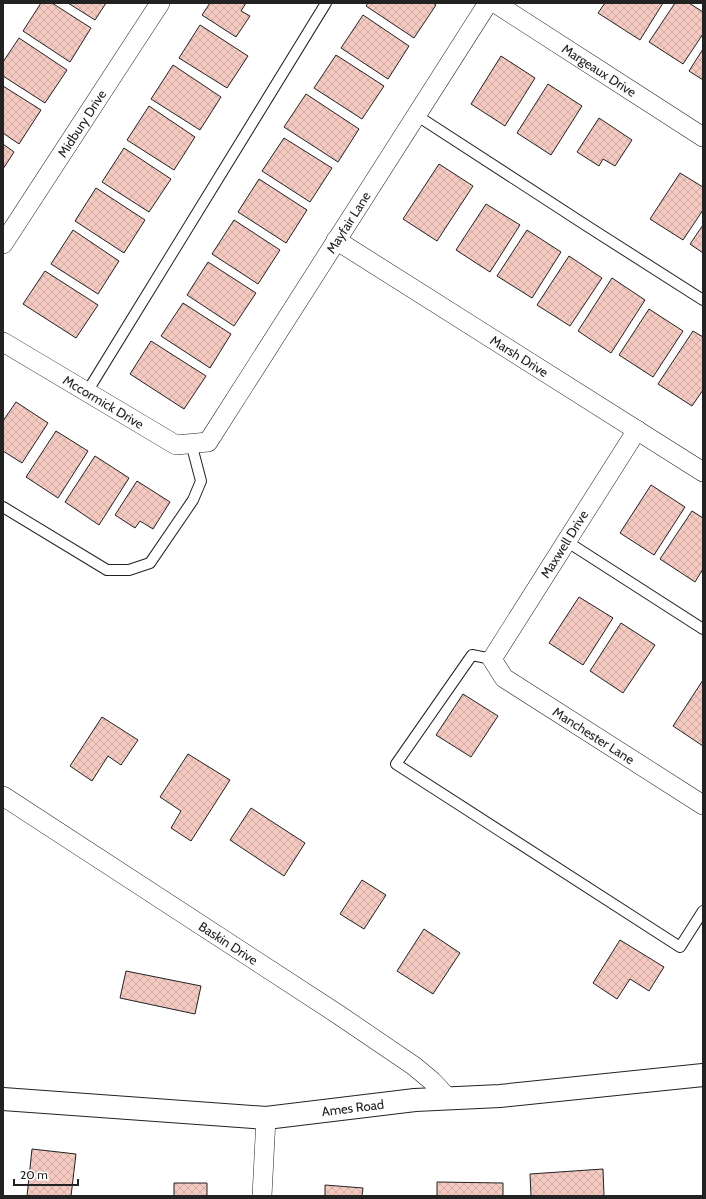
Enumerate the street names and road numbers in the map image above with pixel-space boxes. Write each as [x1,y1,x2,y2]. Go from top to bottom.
street label: Margeaux Drive [559,40,640,100]
street label: Midbury Drive [54,86,110,160]
street label: Mayfair Lane [323,188,374,256]
street label: Marsh Drive [488,332,552,380]
street label: Mccormick Drive [60,372,147,432]
street label: Maxwell Drive [537,507,591,581]
street label: Manchester Lane [550,703,638,767]
street label: Baskin Drive [196,918,261,968]
street label: Ames Road [321,1096,385,1119]

